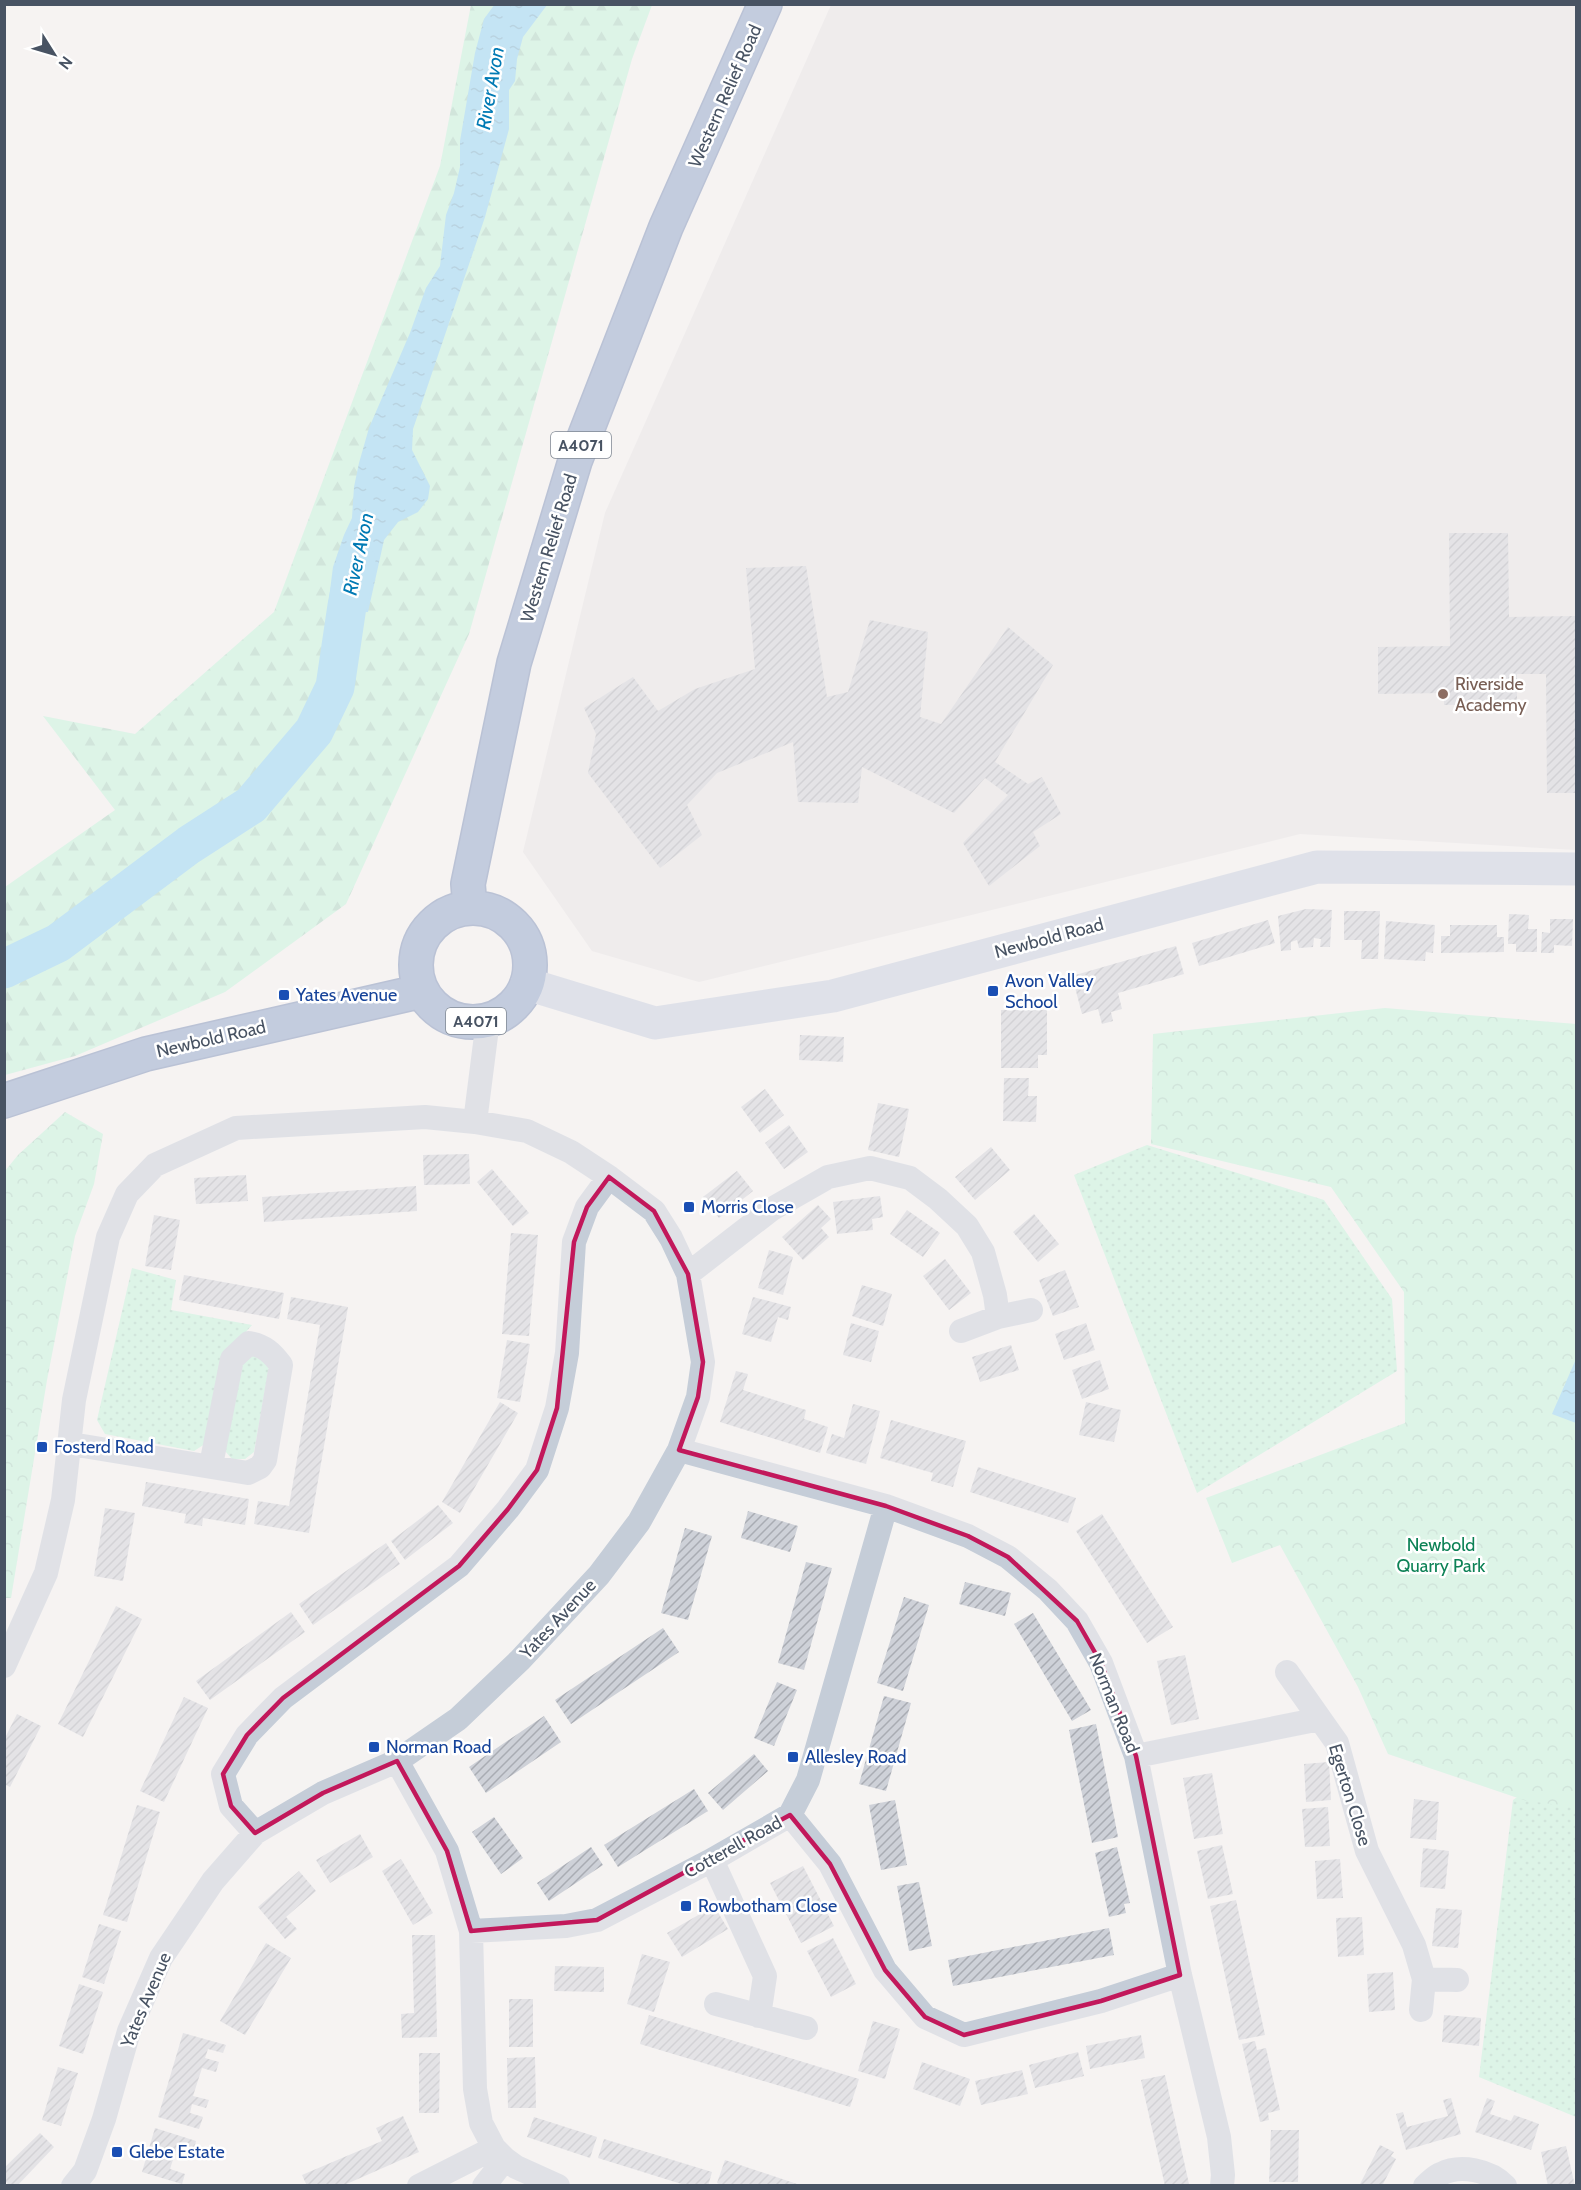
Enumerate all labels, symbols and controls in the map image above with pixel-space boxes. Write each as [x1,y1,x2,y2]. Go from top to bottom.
street label: Western Relief Road [684,21,766,171]
north arrow [24,24,84,84]
water label: River Avon [471,45,509,131]
text: N [55,52,77,73]
road number: A4071 [551,432,611,458]
street label: Western Relief Road [516,471,582,625]
water label: River Avon [338,511,378,597]
place label: Riverside Academy [1455,673,1527,716]
marker: Riverside Academy [1436,687,1450,701]
street label: Newbold Road [992,913,1106,963]
place label: Avon Valley School [1005,970,1094,1013]
place label: Yates Avenue [295,984,397,1006]
marker: Avon Valley School [986,984,1000,998]
marker: Yates Avenue [277,988,291,1002]
road number: A4071 [446,1008,506,1034]
street label: Newbold Road [154,1016,268,1062]
place label: Morris Close [701,1196,794,1218]
marker: Morris Close [682,1200,696,1214]
place label: Fosterd Road [54,1436,154,1458]
marker: Fosterd Road [35,1440,49,1454]
park label: Newbold Quarry Park [1397,1534,1486,1577]
street label: Yates Avenue [515,1574,601,1664]
street label: Norman Road [1084,1650,1144,1756]
place label: Norman Road [386,1736,492,1758]
marker: Norman Road [367,1740,381,1754]
street label: Egerton Close [1324,1741,1376,1849]
place label: Allesley Road [805,1746,907,1768]
marker: Allesley Road [786,1750,800,1764]
street label: Cotterell Road [680,1811,786,1883]
place label: Rowbotham Close [698,1895,837,1917]
marker: Rowbotham Close [679,1899,693,1913]
street label: Yates Avenue [116,1949,176,2052]
place label: Glebe Estate [129,2141,225,2163]
marker: Glebe Estate [110,2145,124,2159]

